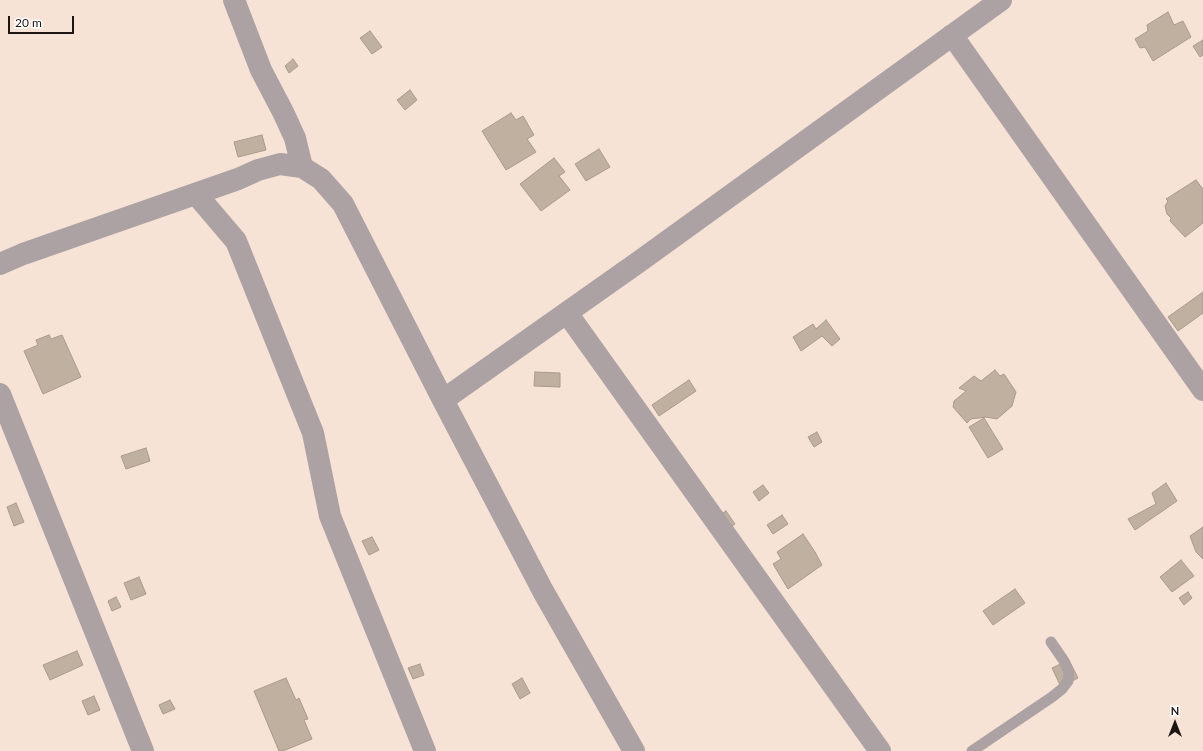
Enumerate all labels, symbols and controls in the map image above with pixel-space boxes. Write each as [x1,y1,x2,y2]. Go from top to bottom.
scale bar [10,8,76,34]
text: 20 m [15,15,42,30]
north arrow [1155,703,1195,743]
text: N [1171,704,1179,717]

